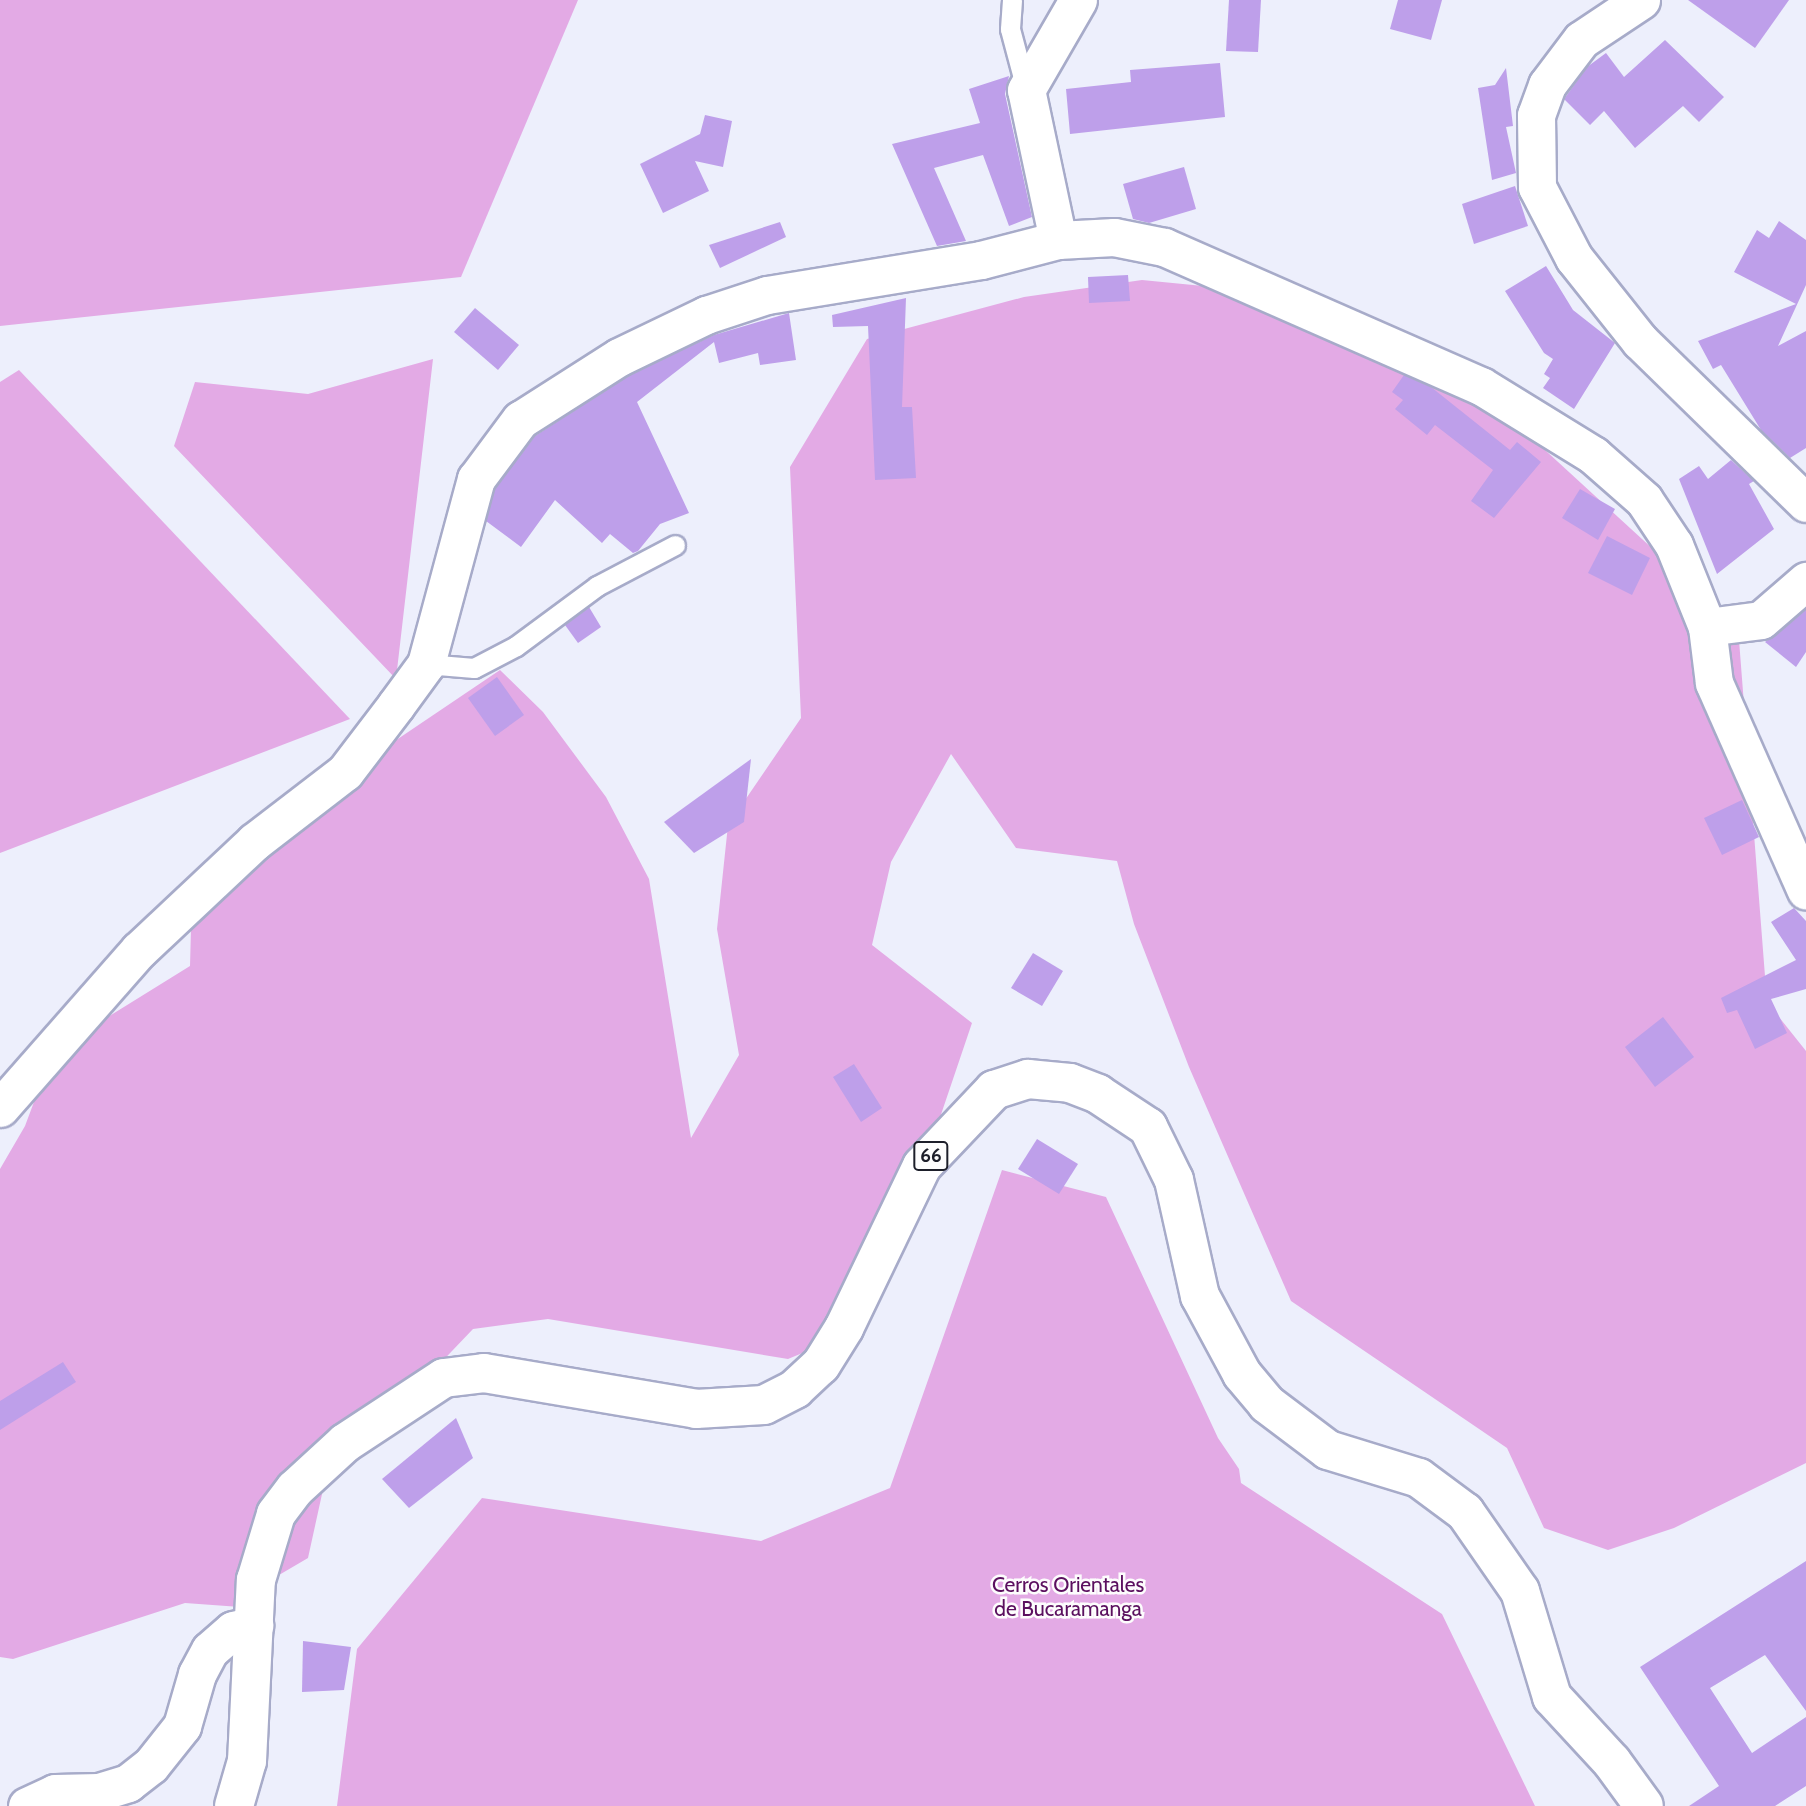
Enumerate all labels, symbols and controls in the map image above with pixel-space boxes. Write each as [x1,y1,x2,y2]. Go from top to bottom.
road number: 66 [912,1140,950,1172]
park label: Cerros Orientales de Bucaramanga [992,1572,1144,1622]

